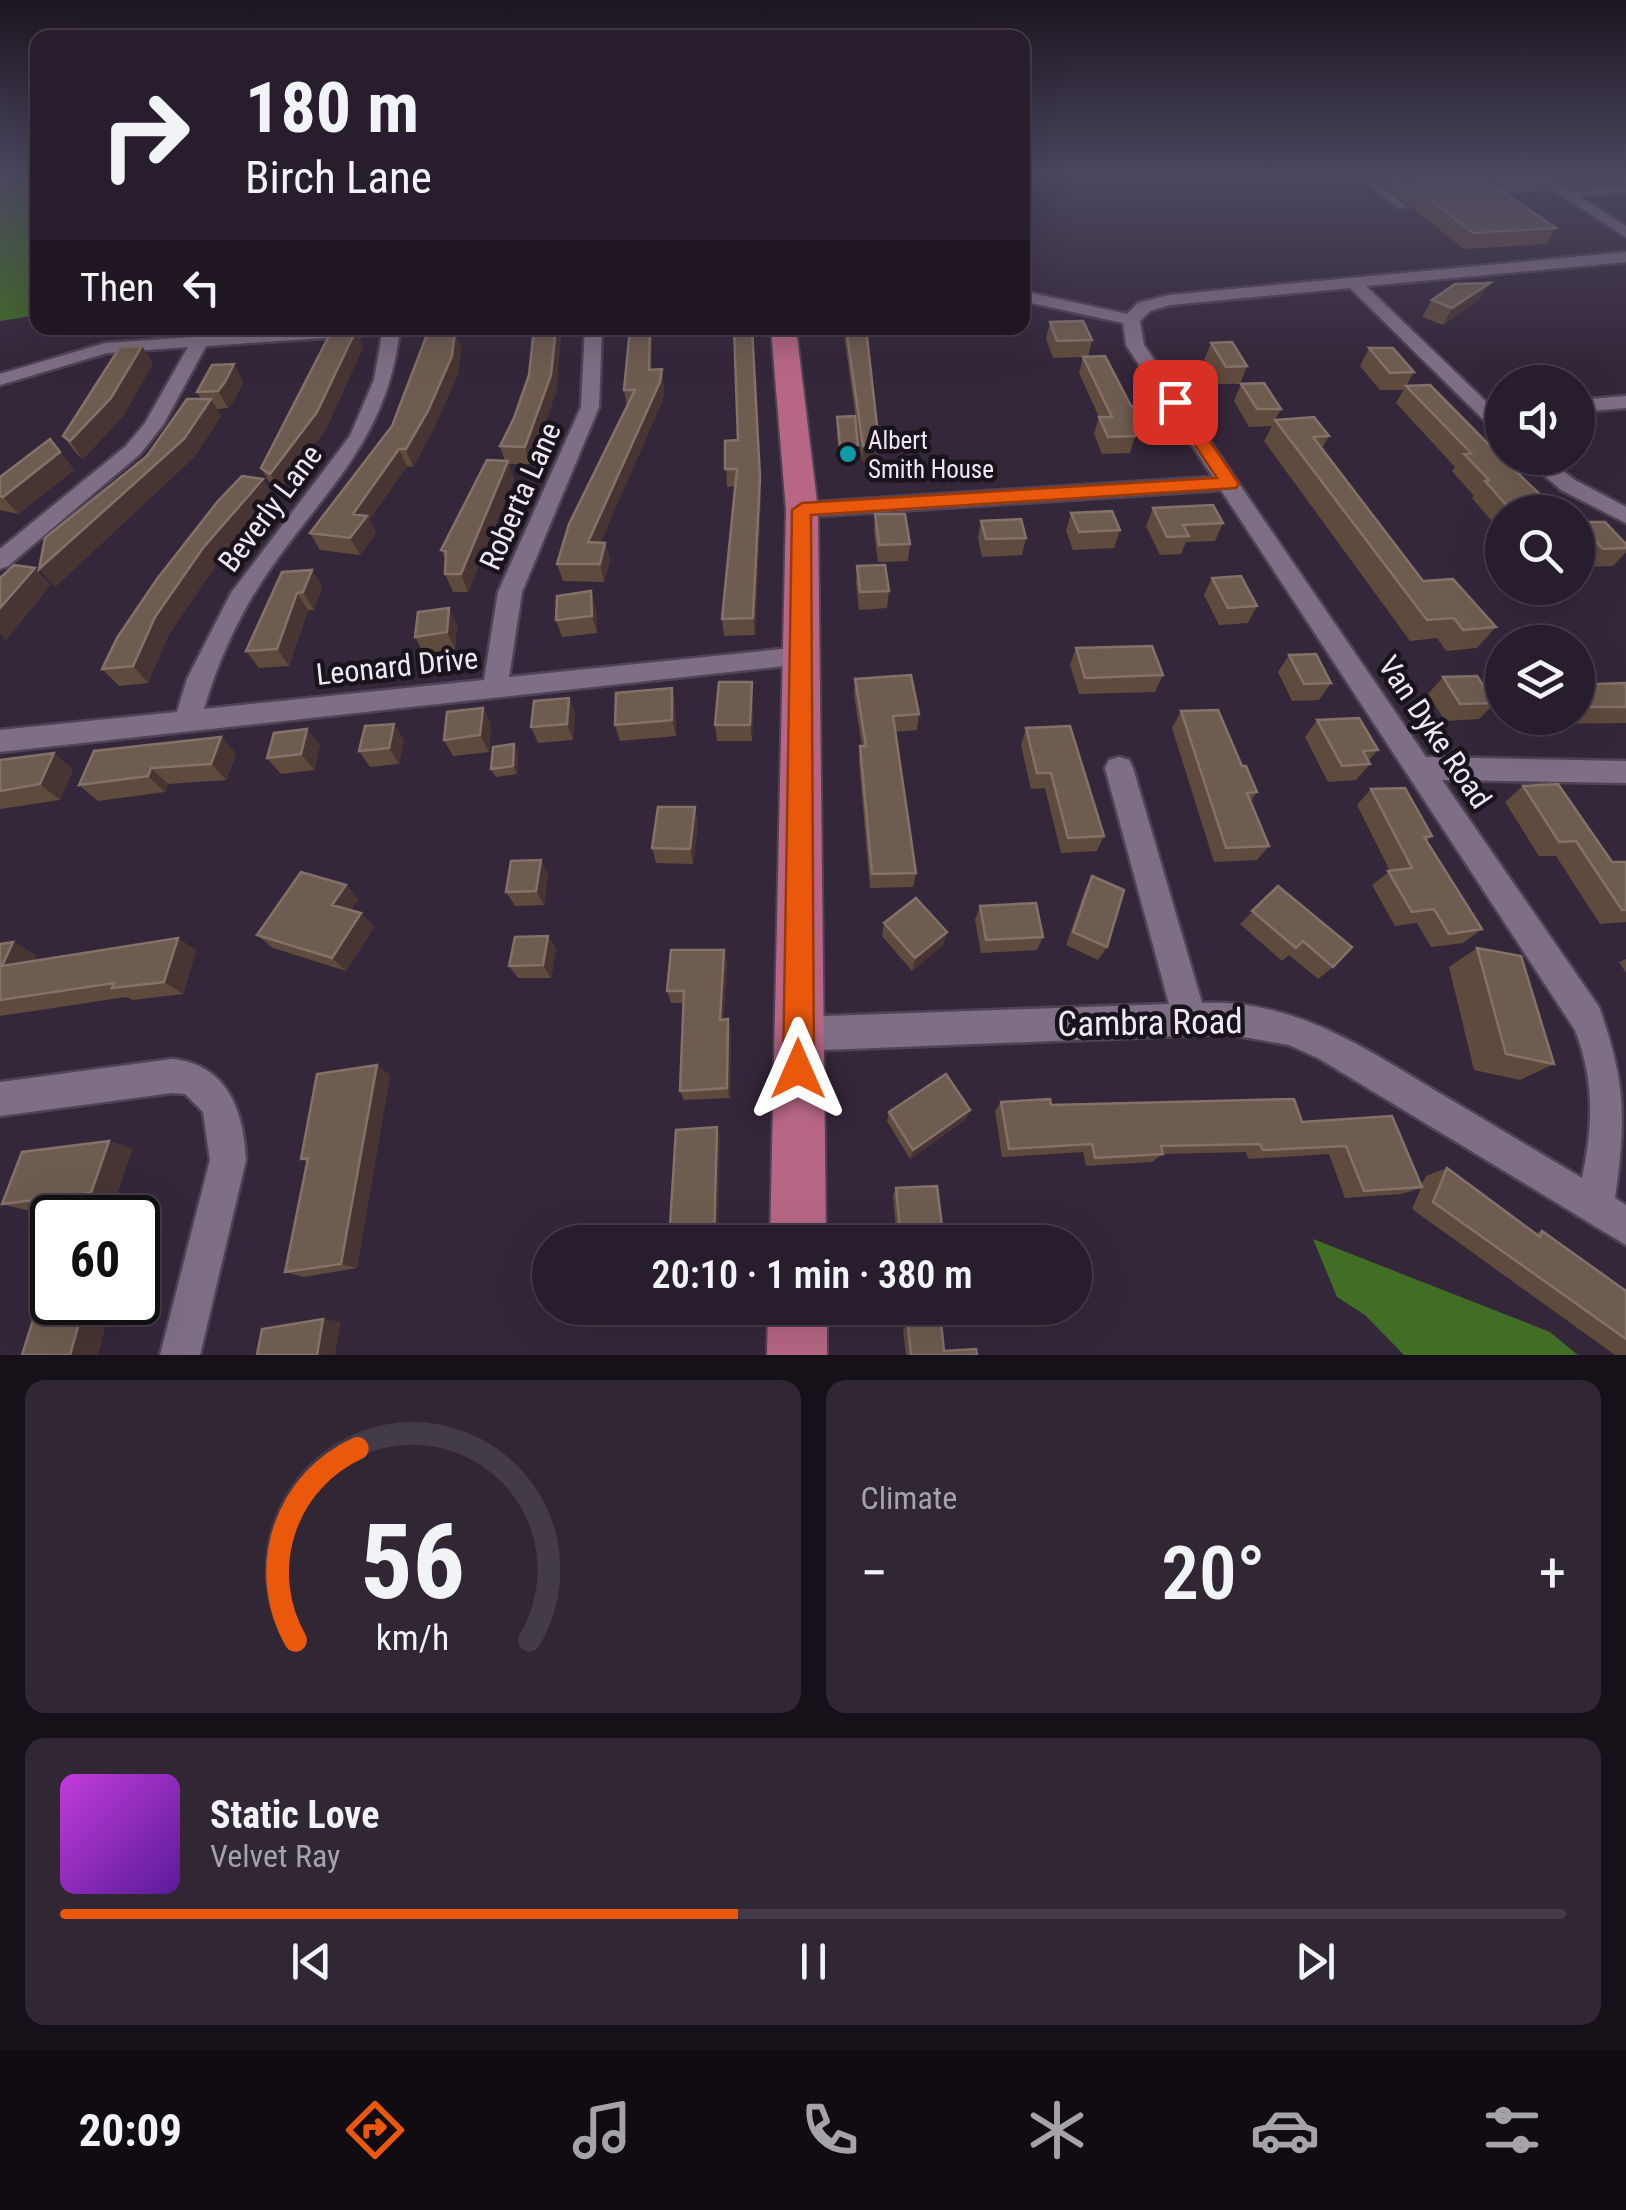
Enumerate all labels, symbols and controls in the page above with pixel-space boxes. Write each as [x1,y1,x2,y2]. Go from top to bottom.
text: 180 m [245,67,419,149]
icon: right [80,70,210,200]
text: Birch Lane [245,151,432,204]
icon: left [174,260,229,315]
text: Then [80,266,154,310]
pin [1133,360,1218,445]
map controls [1485,365,1595,735]
button: sound [1485,365,1595,475]
icon: arrive [1148,375,1203,430]
street label: Roberta Lane [472,417,568,575]
place label: Albert Smith House [868,426,994,484]
street label: Beverly Lane [211,438,329,578]
marker: Albert Smith House [837,443,859,465]
button: search [1485,495,1595,605]
button: layers [1485,625,1595,735]
street label: Leonard Drive [314,640,480,692]
street label: Van Dyke Road [1371,649,1499,815]
street label: Cambra Road [1057,1001,1243,1045]
position arrow [746,1017,850,1121]
speed limit sign: 60 [30,1195,160,1325]
text: 20:10 · 1 min · 380 m [652,1253,972,1297]
text: Climate [861,1479,957,1517]
text: 56 [360,1502,465,1623]
text: 20° [1161,1529,1266,1617]
text: − [861,1541,888,1605]
text: + [1539,1541,1566,1605]
text: km/h [376,1617,450,1659]
text: Static Love [210,1793,379,1837]
text: Velvet Ray [210,1837,340,1875]
icon: previous [284,1934,339,1989]
icon: pause [786,1934,841,1989]
icon: next [1288,1934,1343,1989]
icon: directions [340,2095,410,2165]
icon: music [567,2095,637,2165]
icon: phone [795,2095,865,2165]
icon: climate [1022,2095,1092,2165]
icon: car [1250,2095,1320,2165]
icon: filters [1477,2095,1547,2165]
text: 20:09 [79,2104,182,2157]

